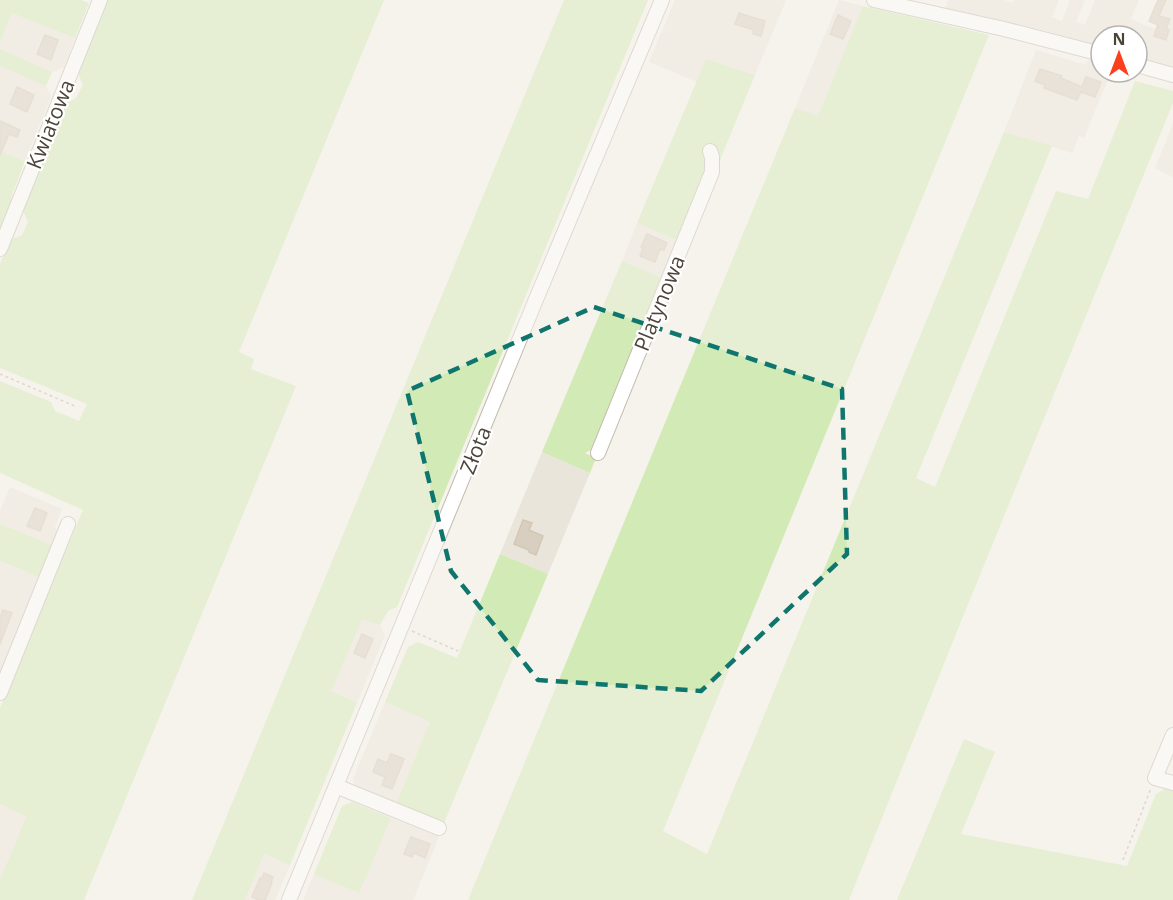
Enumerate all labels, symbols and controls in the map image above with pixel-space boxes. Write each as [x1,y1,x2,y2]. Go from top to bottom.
north arrow [1089,24,1149,84]
text: N [1112,28,1126,50]
street label: Kwiatowa [19,75,81,173]
street label: Platynowa [627,251,691,355]
street label: Złota [453,422,497,478]

